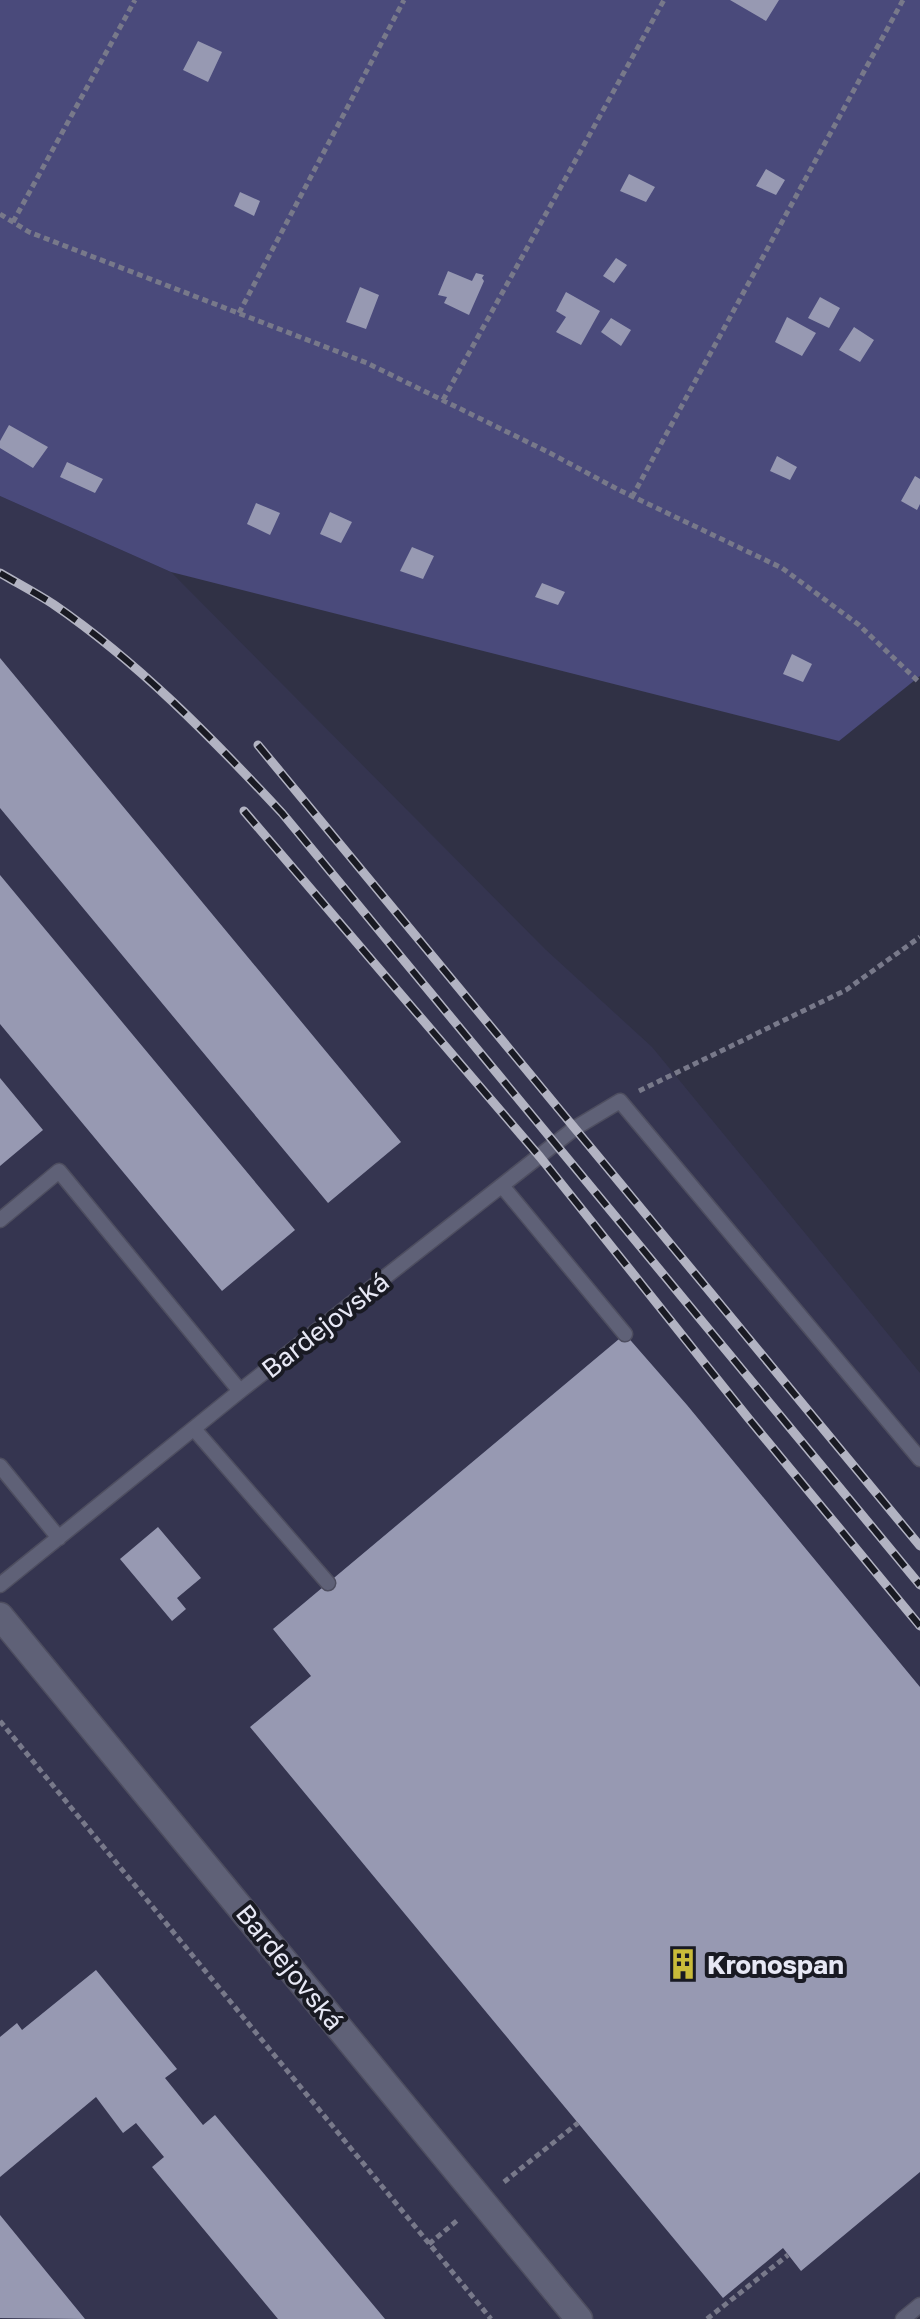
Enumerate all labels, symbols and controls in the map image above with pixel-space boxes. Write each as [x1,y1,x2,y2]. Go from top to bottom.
street label: Bardejovská [255,1266,395,1384]
street label: Bardejovská [230,1898,350,2036]
building icon: Kronospan [666,1947,700,1981]
place label: Kronospan [707,1949,844,1980]

